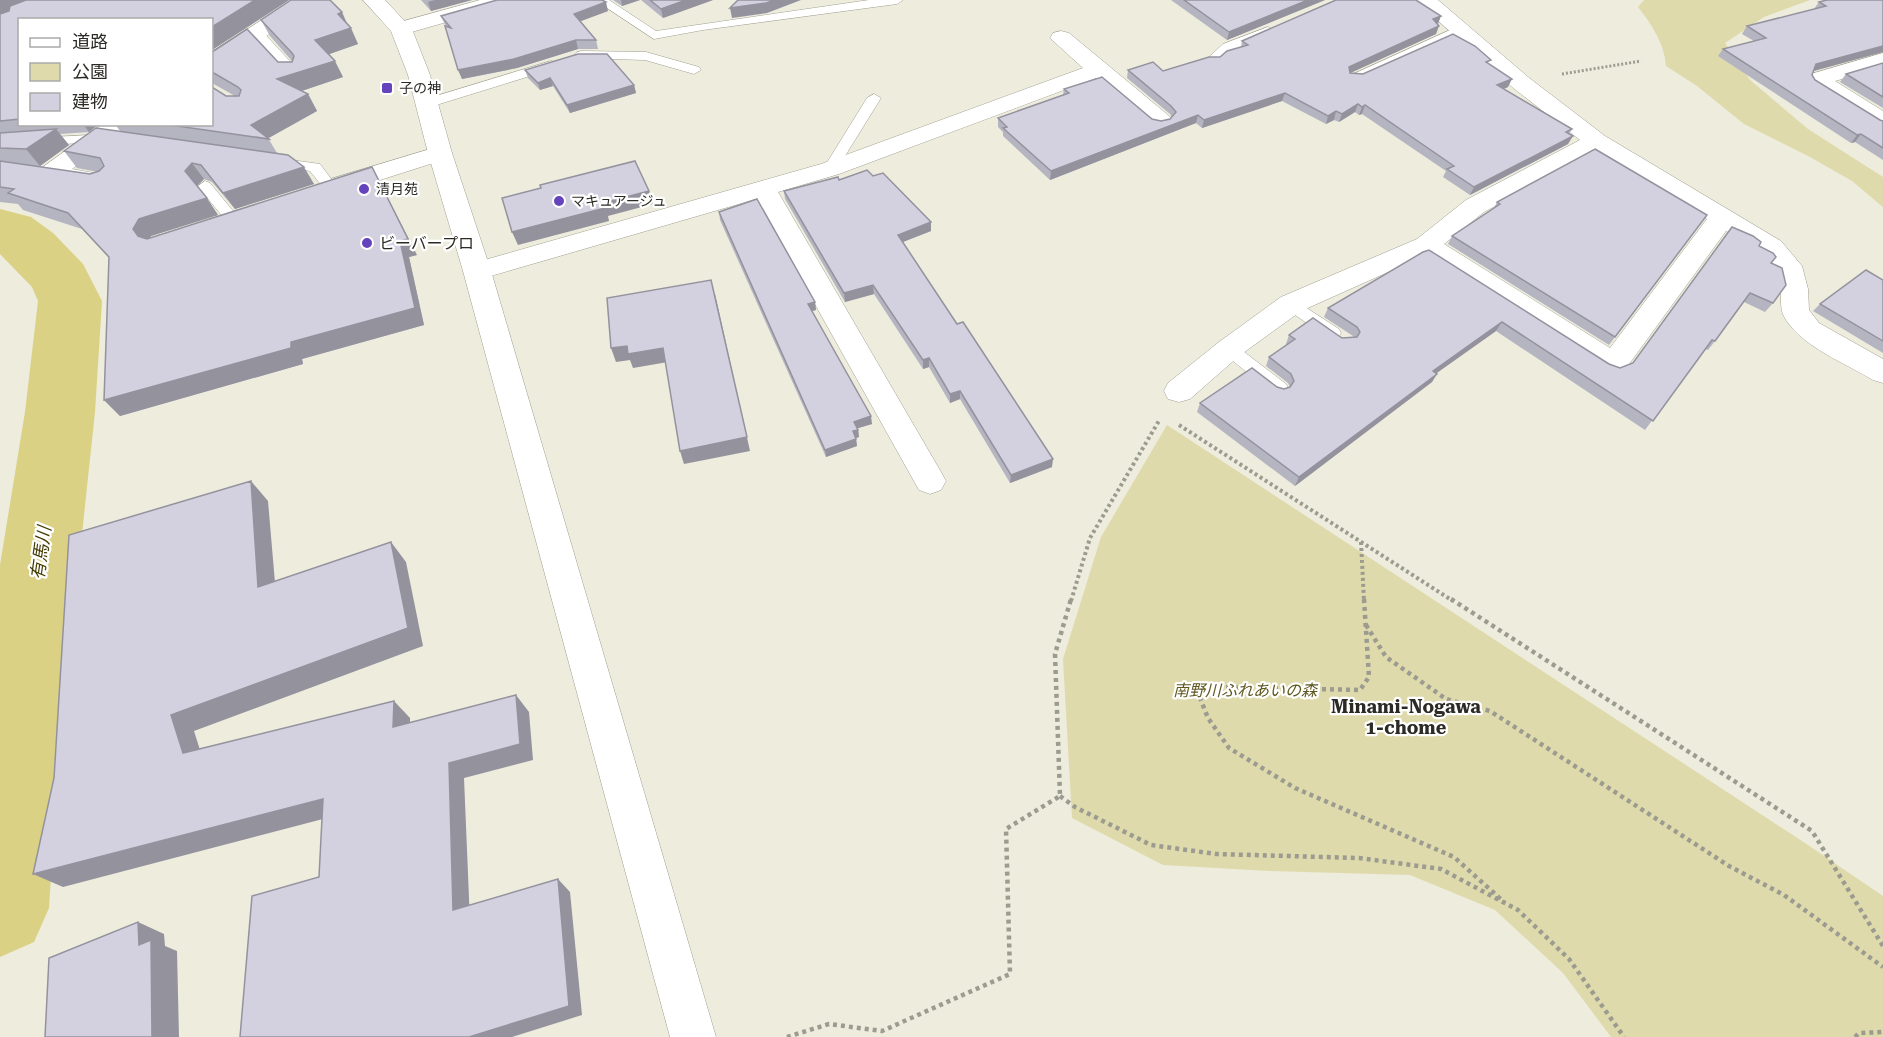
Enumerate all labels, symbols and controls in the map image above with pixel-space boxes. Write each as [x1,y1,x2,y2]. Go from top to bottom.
legend [18,18,213,126]
text: 道路 [72,31,108,52]
text: 公園 [72,61,108,82]
place label: 子の神 [399,80,441,96]
marker: 子の神 [380,81,394,95]
text: 建物 [72,91,108,112]
place label: 清月苑 [376,181,418,197]
marker: 清月苑 [357,182,371,196]
place label: マキュアージュ [571,193,667,209]
marker: マキュアージュ [552,194,566,208]
place label: ビーバープロ [379,234,474,253]
marker: ビーバープロ [360,236,374,250]
water label: 有馬川 [26,523,55,581]
park label: 南野川ふれあいの森 [1173,681,1319,700]
district label: Minami-Nogawa 1-chome [1331,696,1481,738]

